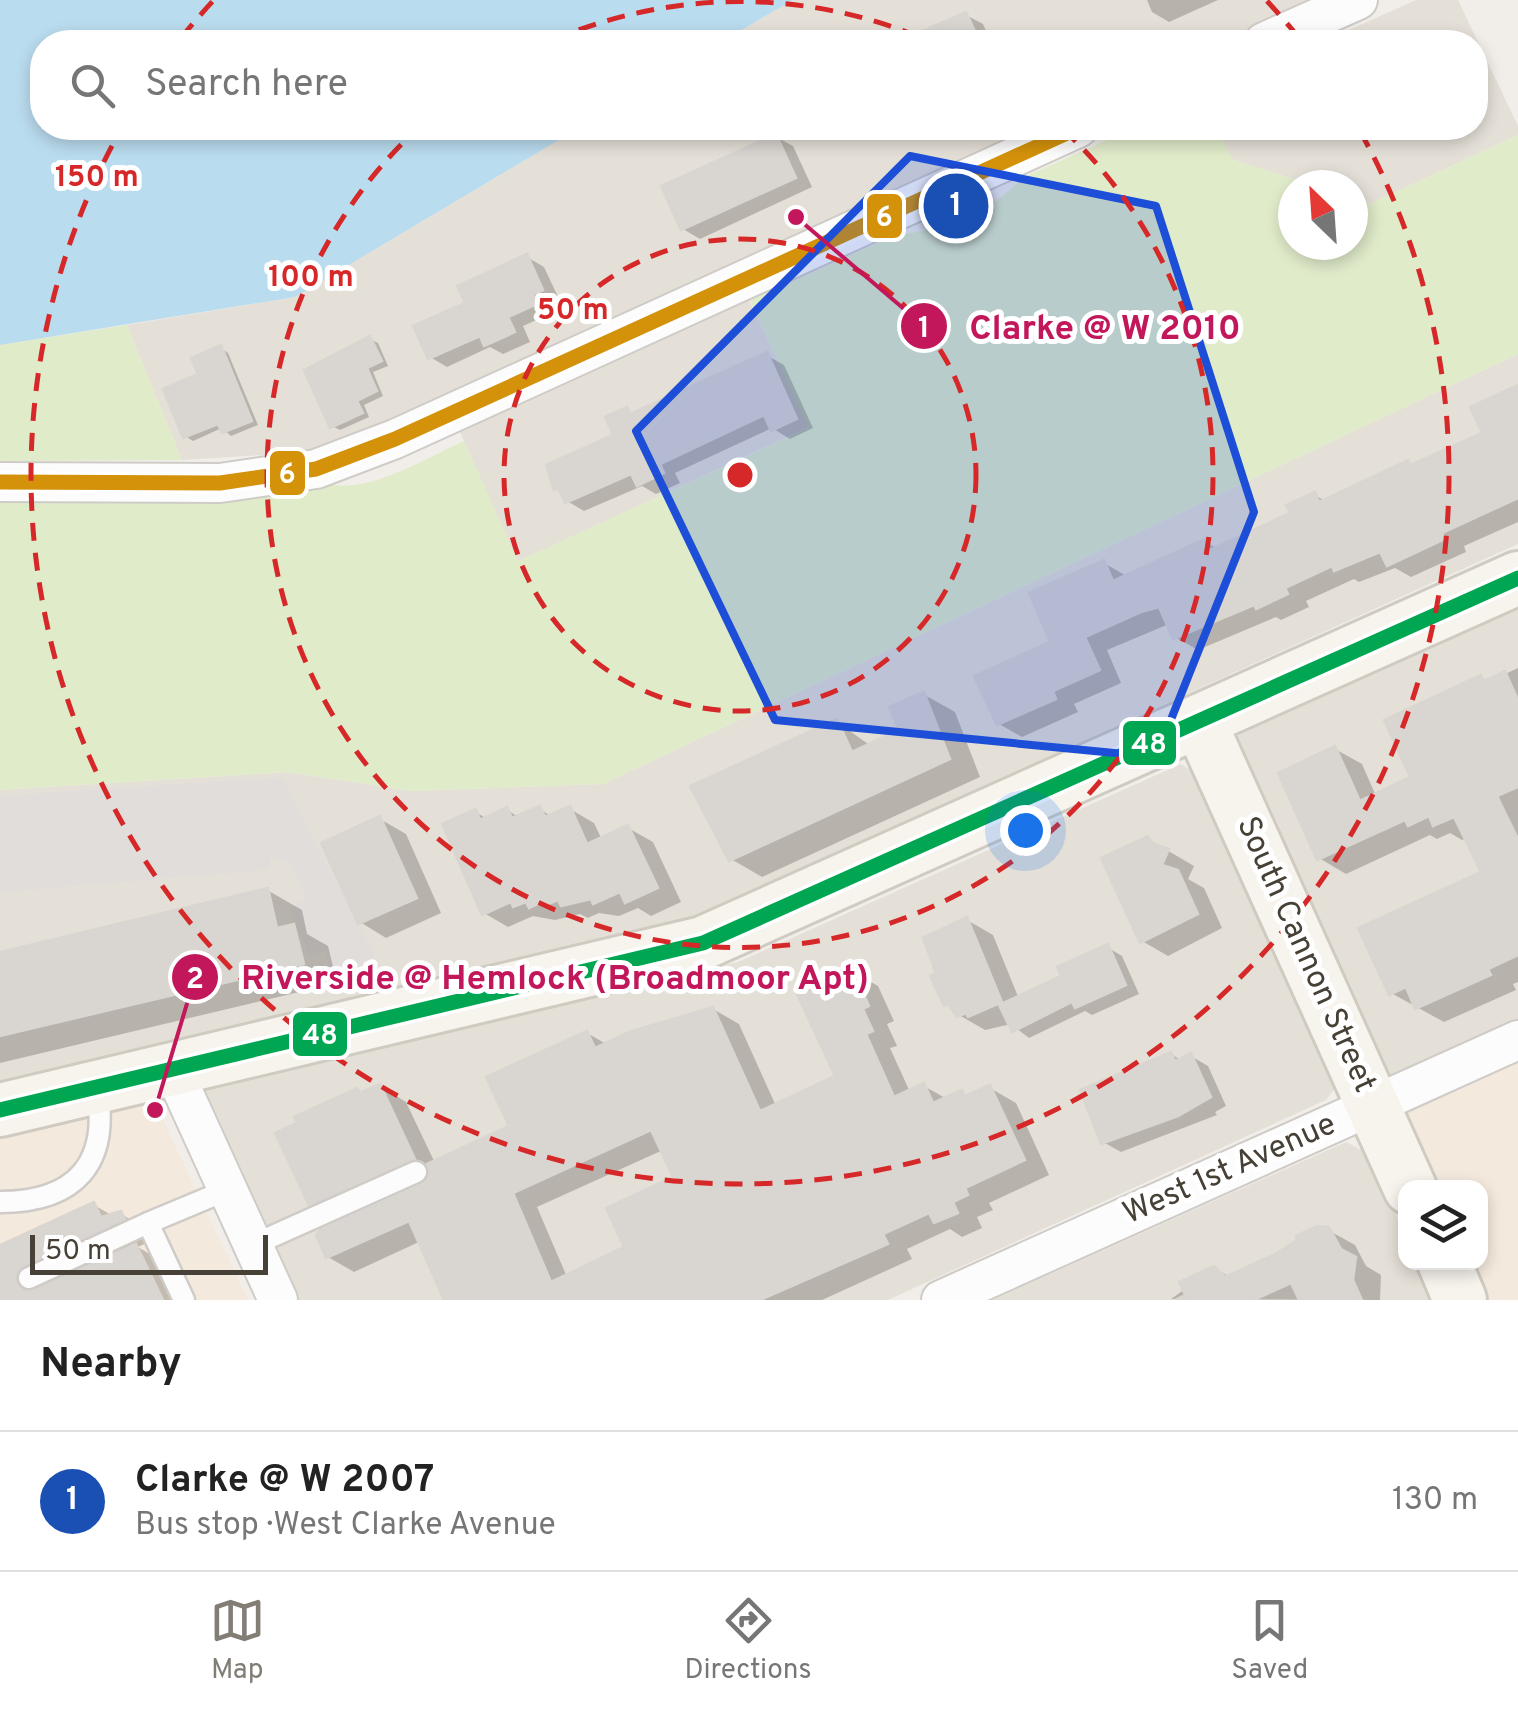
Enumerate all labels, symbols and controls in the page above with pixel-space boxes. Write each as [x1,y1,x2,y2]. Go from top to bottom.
search box [30,30,1488,140]
icon: search [65,58,120,113]
text: Search here [145,61,348,110]
text: 150 m [55,160,139,197]
pin: 1 [924,168,988,244]
north arrow [1278,170,1368,260]
line badge: 6 [865,192,904,240]
text: 6 [875,201,893,237]
text: 100 m [268,260,354,297]
text: 50 m [537,293,609,330]
callout: Clarke @ W 2010 [899,294,1261,359]
text: Clarke @ W 2010 [969,308,1241,352]
text: 1 [918,311,930,348]
line badge: 6 [268,449,307,497]
centre of rings [722,457,758,493]
text: 6 [278,458,296,494]
line badge: 48 [1121,719,1178,767]
text: 48 [1131,728,1167,764]
your location [1000,805,1051,856]
street label: South Cannon Street [1226,811,1384,1099]
callout: Riverside @ Hemlock (Broadmoor Apt) [170,945,890,1010]
text: Riverside @ Hemlock (Broadmoor Apt) [241,958,869,1002]
text: 2 [186,962,204,999]
line badge: 48 [291,1010,349,1058]
text: 48 [302,1019,338,1055]
street label: West 1st Avenue [1117,1105,1343,1235]
map controls [1398,1180,1488,1270]
button: layers [1398,1180,1488,1270]
scale bar [30,1230,268,1274]
text: 50 m [45,1234,111,1270]
text: Nearby [40,1339,182,1392]
text: Clarke @ W 2007 [135,1457,434,1506]
text: 1 [66,1481,79,1521]
text: 130 m [1392,1481,1478,1521]
text: Bus stop · West Clarke Avenue [135,1506,556,1546]
tab: Map [210,1593,265,1689]
tab: Directions [684,1593,812,1689]
tab: Saved [1231,1593,1308,1689]

